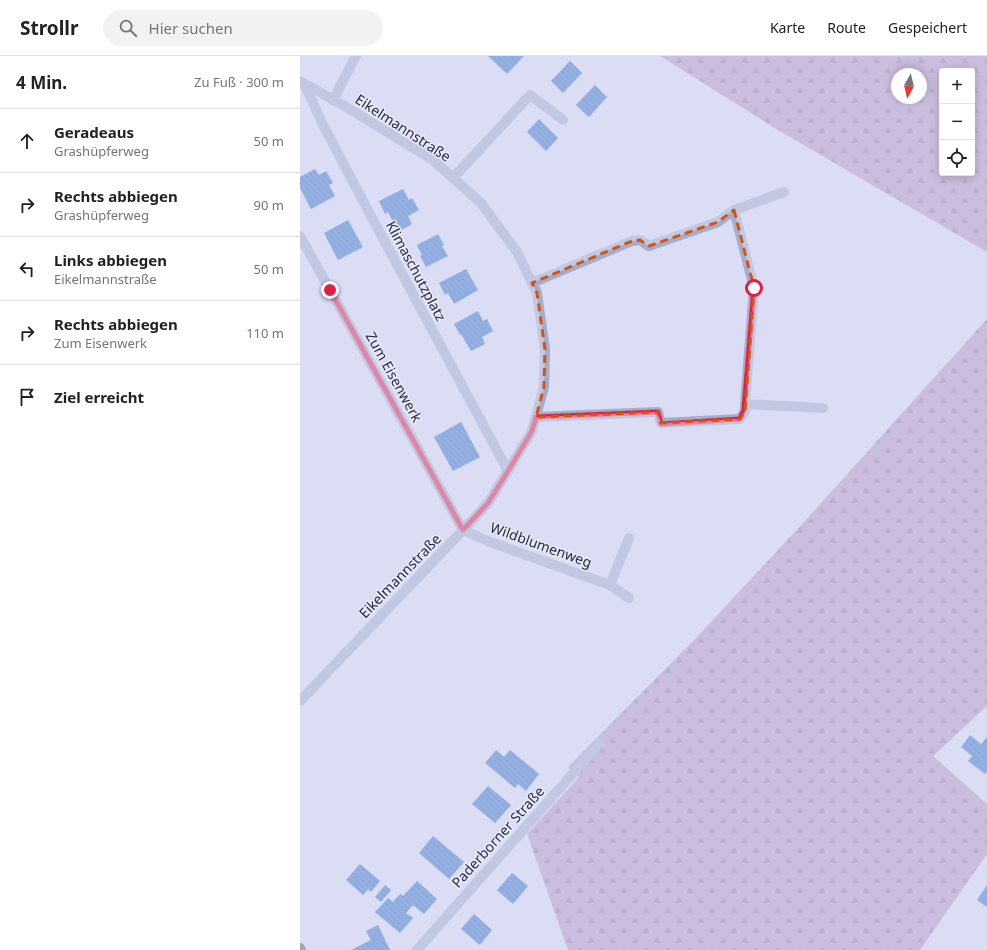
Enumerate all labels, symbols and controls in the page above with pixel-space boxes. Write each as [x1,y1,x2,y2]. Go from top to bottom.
search box [103,10,383,46]
text: Strollr [20,15,79,41]
icon: search [117,17,139,39]
text: Hier suchen [149,18,233,38]
text: Karte [770,18,805,37]
text: Route [827,18,866,37]
text: Gespeichert [888,18,967,37]
north arrow [891,68,927,104]
map controls [939,68,975,176]
button: + [939,68,975,104]
text: 4 Min. [16,71,67,94]
text: Zu Fuß · 300 m [194,73,284,91]
street label: Eikelmannstraße [352,90,455,166]
button: − [939,104,975,140]
text: Geradeaus [54,122,134,142]
icon: ahead [16,130,38,152]
text: 50 m [254,132,284,150]
button: locate [939,140,975,176]
text: Grashüpferweg [54,142,149,160]
text: Rechts abbiegen [54,186,178,206]
icon: right [16,194,38,216]
text: 90 m [254,196,284,214]
text: Grashüpferweg [54,206,149,224]
street label: Klimaschutzplatz [382,217,451,325]
text: Links abbiegen [54,250,167,270]
icon: left [16,258,38,280]
text: 50 m [254,260,284,278]
text: Eikelmannstraße [54,270,157,288]
route start [745,279,763,297]
route end [321,281,339,299]
text: Rechts abbiegen [54,314,178,334]
icon: right [16,322,38,344]
text: 110 m [246,324,284,342]
street label: Zum Eisenwerk [362,328,427,426]
text: Zum Eisenwerk [54,334,147,352]
icon: arrive [16,386,38,408]
text: Ziel erreicht [54,387,144,407]
street label: Wildblumenweg [488,517,595,572]
street label: Eikelmannstraße [354,529,445,622]
street label: Paderborner Straße [447,782,548,891]

